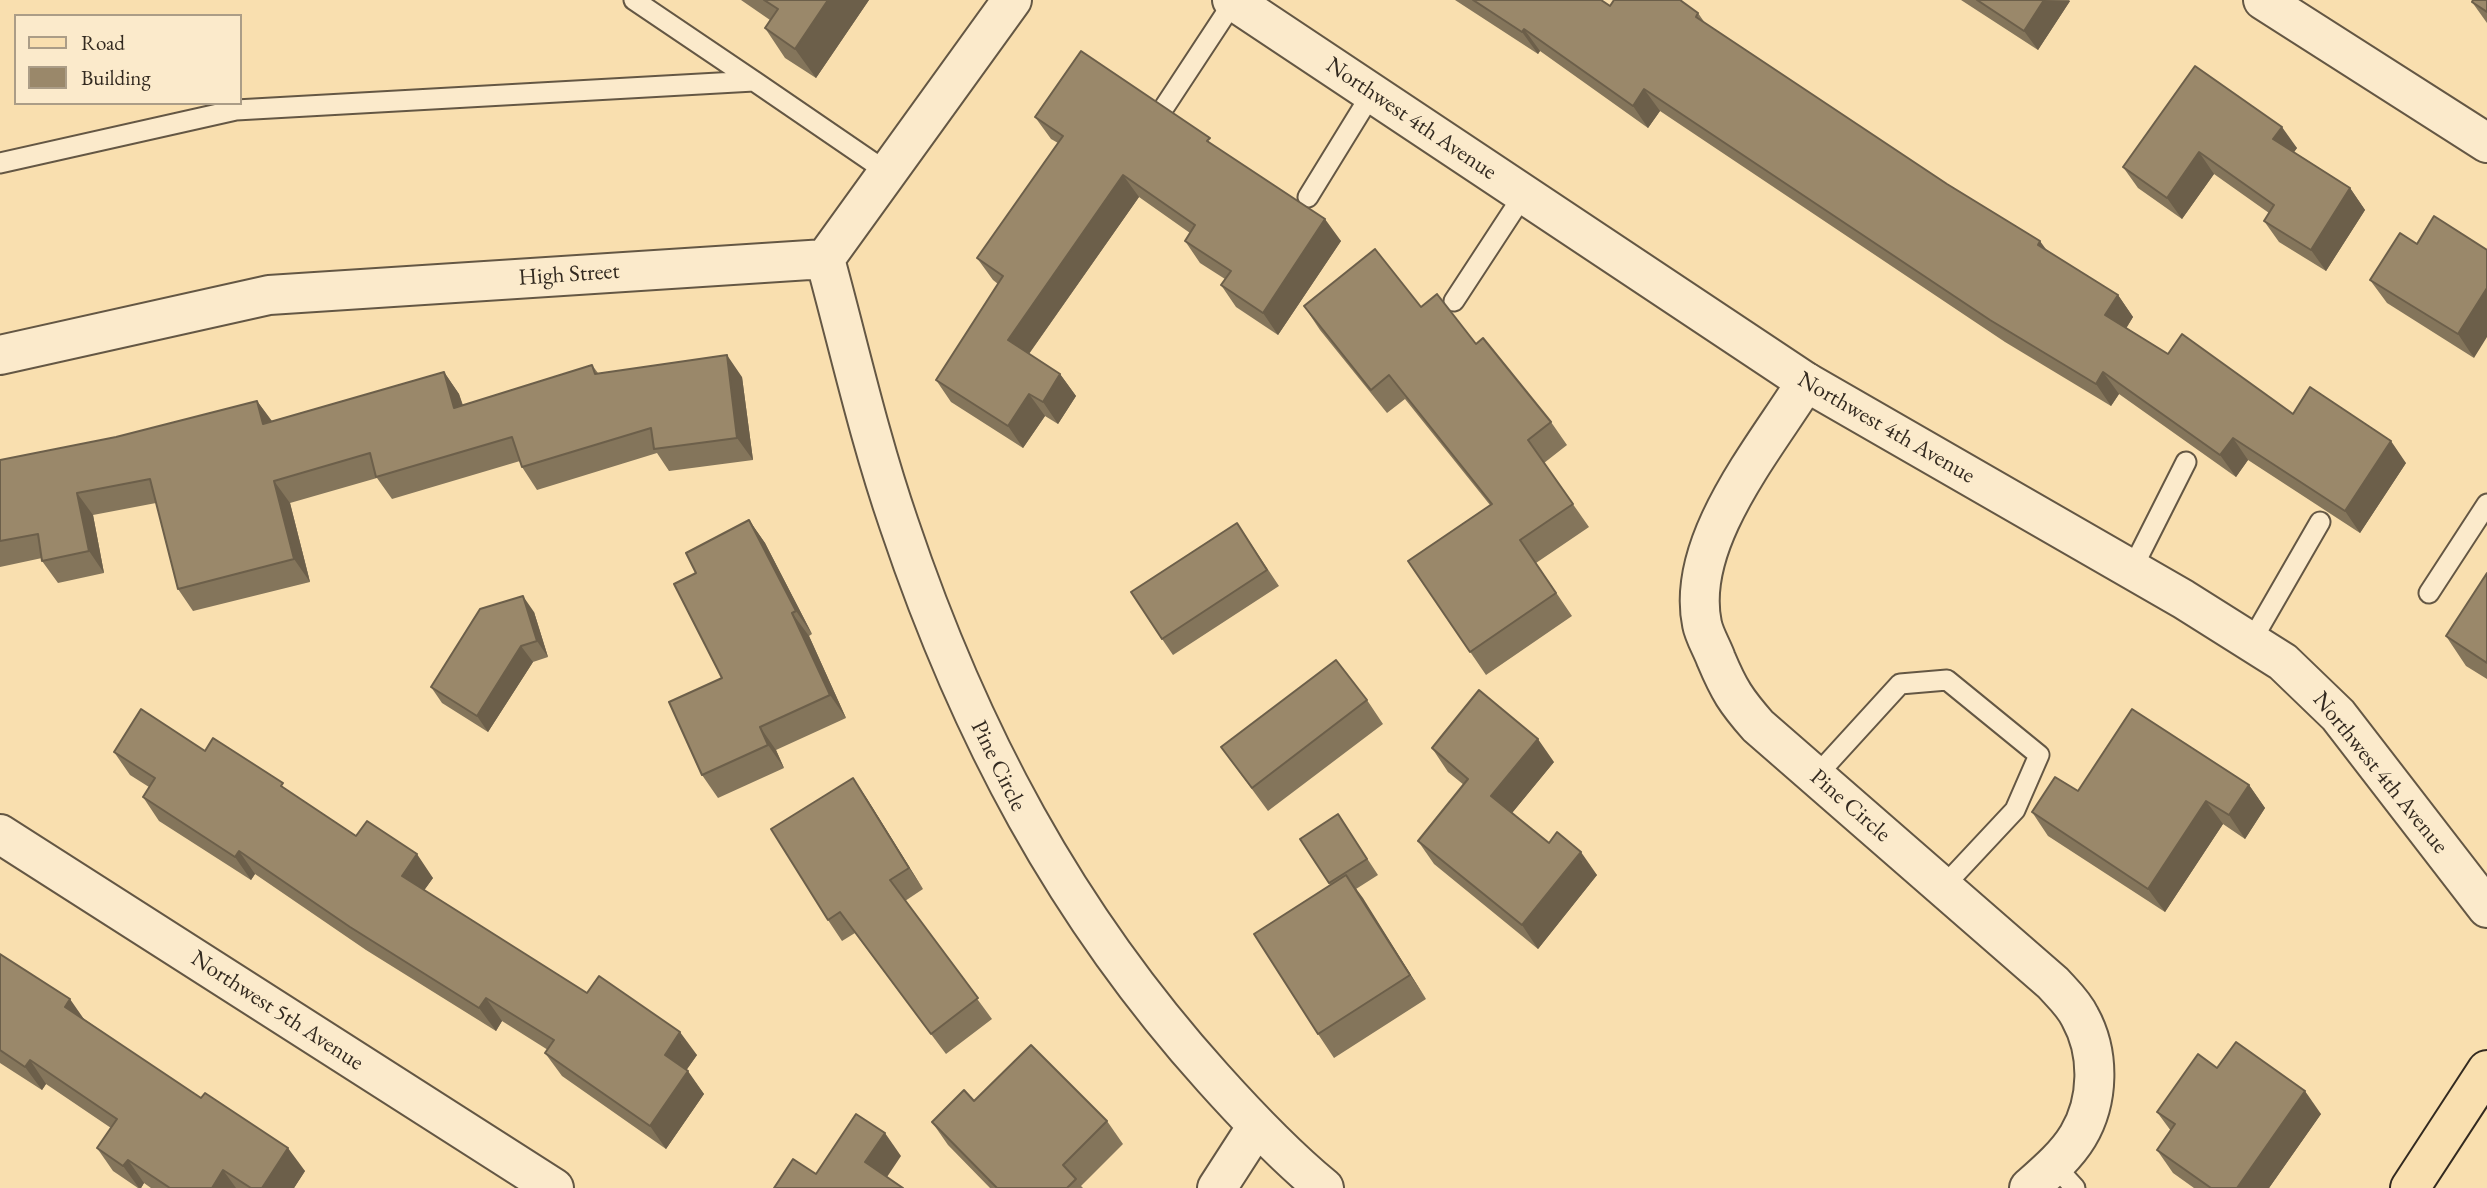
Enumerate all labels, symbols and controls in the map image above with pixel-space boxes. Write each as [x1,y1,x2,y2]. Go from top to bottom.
legend [14,14,242,105]
text: Road [81,29,125,56]
street label: Northwest 4th Avenue [1320,52,1502,186]
text: Building [81,64,151,91]
street label: High Street [518,258,620,292]
street label: Northwest 4th Avenue [1793,366,1979,490]
street label: Northwest 4th Avenue [2306,687,2454,859]
street label: Pine Circle [964,716,1032,816]
street label: Pine Circle [1804,764,1896,848]
street label: Northwest 5th Avenue [186,945,368,1077]

